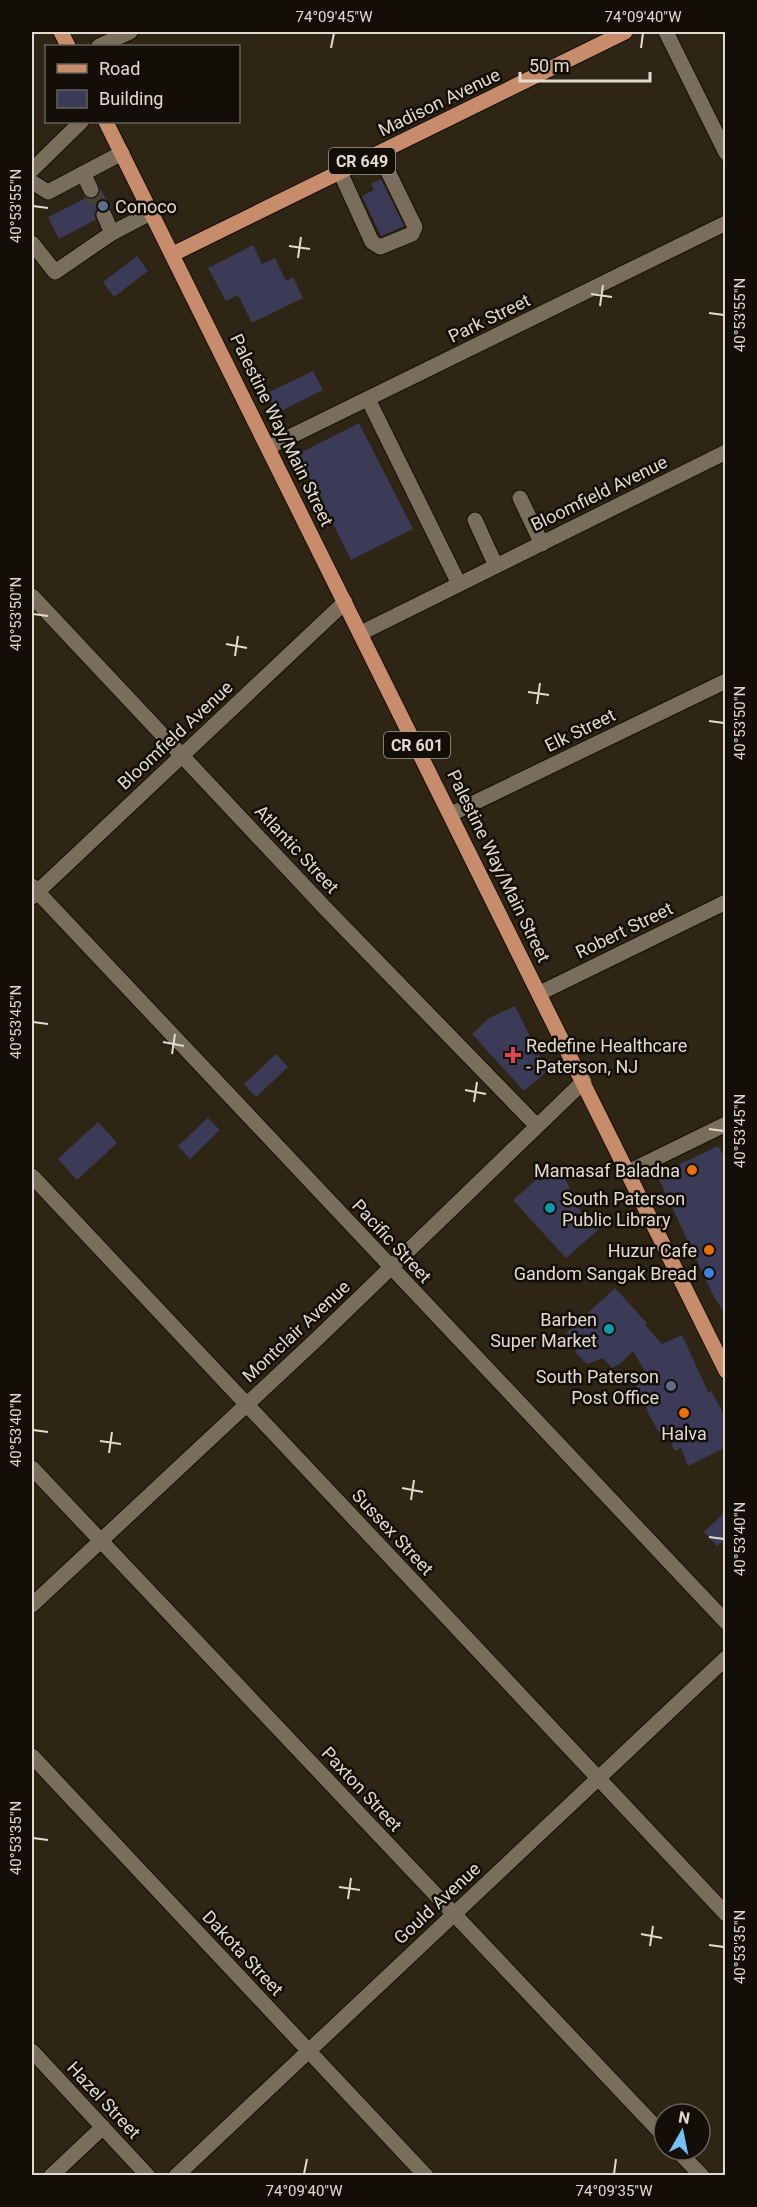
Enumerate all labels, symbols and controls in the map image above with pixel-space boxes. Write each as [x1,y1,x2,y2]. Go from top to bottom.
text: 74°09'45"W [296,8,372,26]
text: 74°09'40"W [605,8,681,26]
legend [45,45,240,123]
scale bar [520,45,650,83]
text: 50 m [529,55,569,76]
text: Road [99,58,140,79]
street label: Madison Avenue [375,63,503,141]
text: Building [99,88,163,109]
road number: CR 649 [329,148,395,174]
text: 40°53'55"N [7,169,25,243]
place label: Conoco [115,196,177,217]
marker: Conoco [96,199,110,213]
text: 40°53'55"N [731,278,749,352]
street label: Park Street [445,289,533,347]
street label: Palestine Way/Main Street [226,330,338,530]
street label: Bloomfield Avenue [527,451,671,535]
text: 40°53'50"N [7,577,25,651]
street label: Bloomfield Avenue [113,676,237,794]
text: 40°53'50"N [731,686,749,760]
street label: Elk Street [541,704,619,756]
road number: CR 601 [384,732,450,758]
street label: Palestine Way/Main Street [443,766,555,966]
street label: Atlantic Street [251,800,343,898]
street label: Robert Street [572,897,676,963]
text: 40°53'45"N [7,985,25,1059]
place label: Redefine Healthcare - Paterson, NJ [526,1035,687,1077]
marker: Redefine Healthcare - Paterson, NJ [504,1046,522,1064]
text: 40°53'45"N [731,1094,749,1168]
place label: Mamasaf Baladna [534,1160,680,1181]
marker: Mamasaf Baladna [685,1163,699,1177]
place label: South Paterson Public Library [562,1188,685,1230]
street label: Pacific Street [348,1195,436,1287]
marker: South Paterson Public Library [543,1201,557,1215]
place label: Huzur Cafe [608,1240,697,1261]
marker: Huzur Cafe [702,1243,716,1257]
place label: Gandom Sangak Bread [514,1263,697,1284]
marker: Gandom Sangak Bread [702,1266,716,1280]
street label: Montclair Avenue [238,1276,354,1386]
place label: Barben Super Market [490,1309,597,1351]
marker: Barben Super Market [602,1322,616,1336]
place label: South Paterson Post Office [536,1366,659,1408]
marker: South Paterson Post Office [664,1379,678,1393]
text: 40°53'40"N [7,1393,25,1467]
marker: Halva [677,1406,691,1420]
place label: Halva [661,1423,707,1444]
street label: Sussex Street [348,1485,438,1579]
text: 40°53'40"N [731,1502,749,1576]
street label: Paxton Street [318,1742,407,1836]
text: 40°53'35"N [7,1801,25,1875]
street label: Gould Avenue [390,1858,484,1948]
street label: Dakota Street [198,1906,288,2000]
text: 40°53'35"N [731,1910,749,1984]
street label: Hazel Street [63,2057,145,2143]
north arrow [652,2102,712,2162]
text: N [677,2107,691,2128]
text: 74°09'40"W [266,2182,342,2200]
text: 74°09'35"W [576,2182,652,2200]

